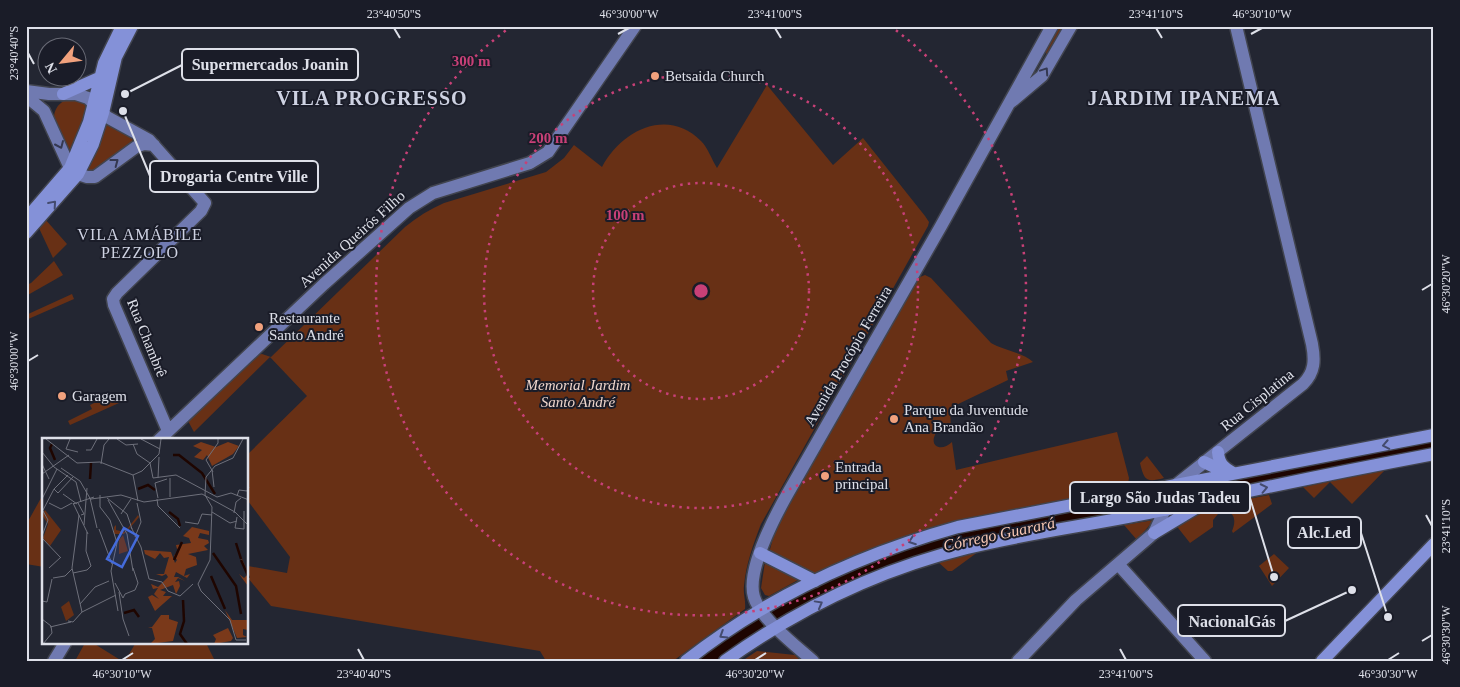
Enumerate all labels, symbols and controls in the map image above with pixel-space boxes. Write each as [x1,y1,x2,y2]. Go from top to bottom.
text: 23°40'50"S [367,7,421,21]
text: 46°30'00"W [599,7,659,21]
text: 23°41'00"S [748,7,802,21]
text: 23°41'10"S [1129,7,1183,21]
text: 46°30'10"W [1232,7,1292,21]
text: 23°40'40"S [7,26,21,80]
north arrow [38,38,88,88]
callout: Supermercados Joanin [182,49,358,80]
text: 300 m [452,53,491,69]
text: Supermercados Joanin [192,56,348,74]
text: N [42,60,60,76]
one-way arrow [1039,67,1048,77]
place label: Betsaida Church [665,68,765,84]
marker: Betsaida Church [649,70,661,82]
district label: VILA PROGRESSO [276,87,468,109]
district label: JARDIM IPANEMA [1087,87,1281,109]
text: 200 m [529,130,568,146]
one-way arrow [53,140,64,149]
one-way arrow [109,159,119,168]
callout: Drogaria Centre Ville [150,161,318,192]
text: Drogaria Centre Ville [160,168,308,186]
street label: Avenida Queirós Filho [296,187,408,291]
one-way arrow [47,201,56,210]
text: 100 m [606,207,645,223]
district label: VILA AMÁBILE PEZZOLO [77,225,203,261]
text: 46°30'20"W [1439,254,1453,314]
centre of rings [692,282,710,300]
street label: Avenida Procópio Ferreira [801,283,895,429]
street label: Rua Chambrê [124,297,170,380]
place label: Restaurante Santo André [269,310,344,343]
marker: Restaurante Santo André [253,321,265,333]
text: 46°30'00"W [7,331,21,391]
street label: Rua Cisplatina [1217,366,1297,434]
park label: Memorial Jardim Santo André [525,377,631,410]
place label: Garagem [72,388,127,404]
marker: Garagem [56,390,68,402]
place label: Parque da Juventude Ana Brandão [904,402,1028,435]
marker: Parque da Juventude Ana Brandão [888,413,900,425]
inset map [42,438,249,644]
one-way arrow [1381,439,1390,449]
place label: Entrada principal [835,459,888,492]
marker: Entrada principal [819,470,831,482]
callout: Largo São Judas Tadeu [1070,482,1250,513]
one-way arrow [1259,484,1268,494]
text: Largo São Judas Tadeu [1080,489,1240,507]
text: 23°41'10"S [1439,499,1453,553]
water label: Córrego Guarará [942,514,1057,555]
callout: Alc.Led [1288,517,1361,548]
text: Alc.Led [1297,524,1351,541]
one-way arrow [908,535,917,545]
one-way arrow [813,600,822,610]
callout: NacionalGás [1178,605,1285,636]
text: 46°30'30"W [1439,605,1453,665]
text: NacionalGás [1188,613,1276,630]
one-way arrow [720,628,729,638]
text: 46°30'10"W [92,667,152,681]
text: 23°40'40"S [337,667,391,681]
text: 46°30'20"W [725,667,785,681]
text: 23°41'00"S [1099,667,1153,681]
text: 46°30'30"W [1358,667,1418,681]

